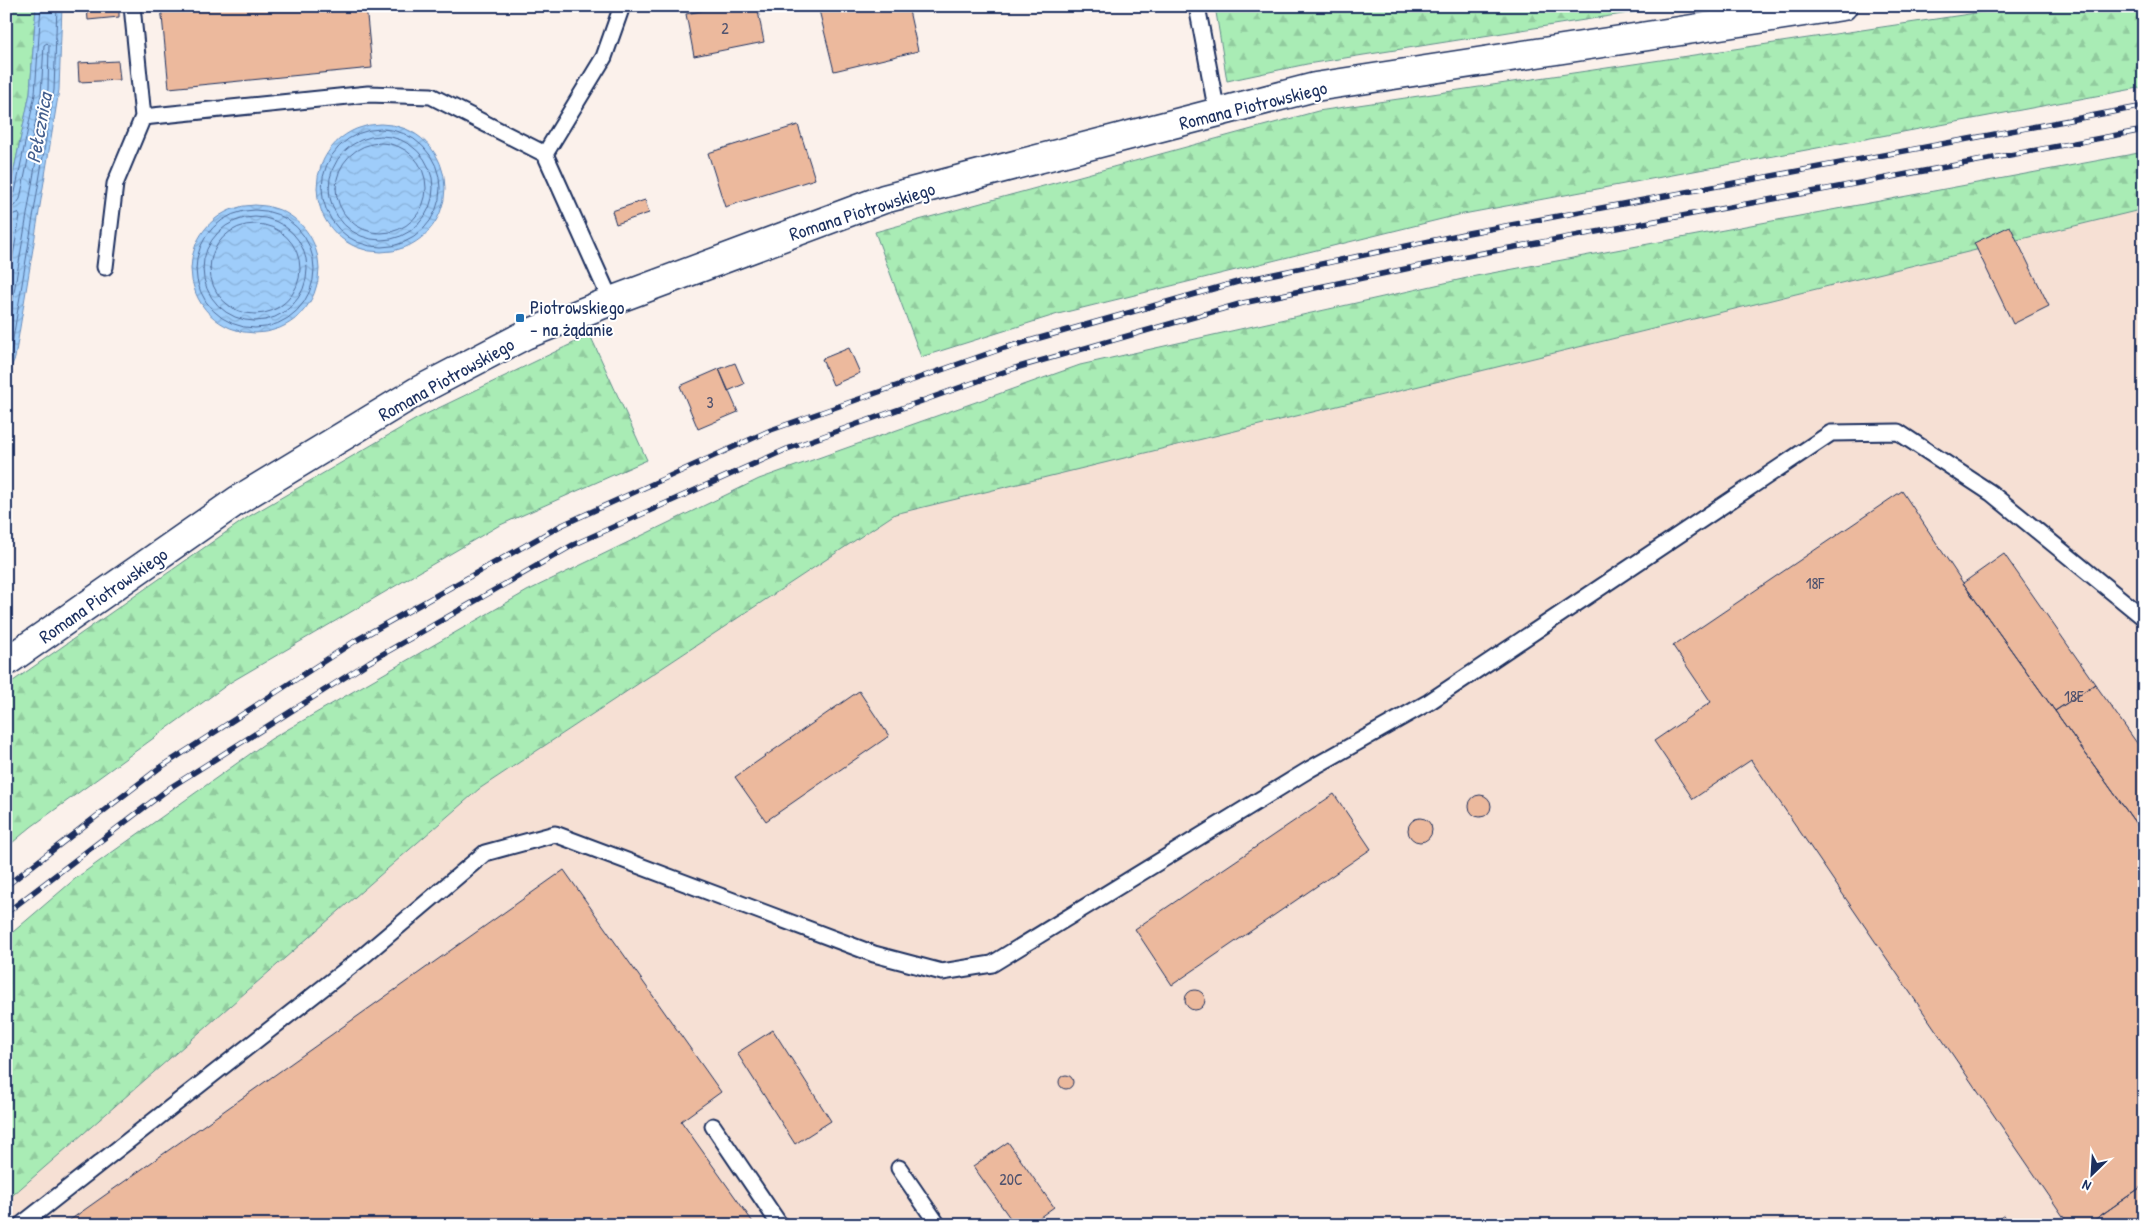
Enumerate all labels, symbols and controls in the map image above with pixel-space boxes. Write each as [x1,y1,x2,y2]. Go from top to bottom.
house number: 2 [721,17,729,39]
street label: Romana Piotrowskiego [1176,74,1330,136]
water label: Pełcznica [19,89,58,165]
street label: Romana Piotrowskiego [786,175,938,247]
place label: Piotrowskiego - na żądanie [530,294,625,342]
marker: Piotrowskiego - na żądanie [514,312,526,324]
street label: Romana Piotrowskiego [373,331,519,427]
house number: 3 [706,391,714,413]
street label: Romana Piotrowskiego [33,541,173,649]
house number: 18F [1806,572,1825,594]
house number: 18E [2064,685,2084,707]
north arrow [2068,1148,2118,1198]
house number: 20C [999,1168,1023,1190]
text: N [2078,1176,2094,1196]

